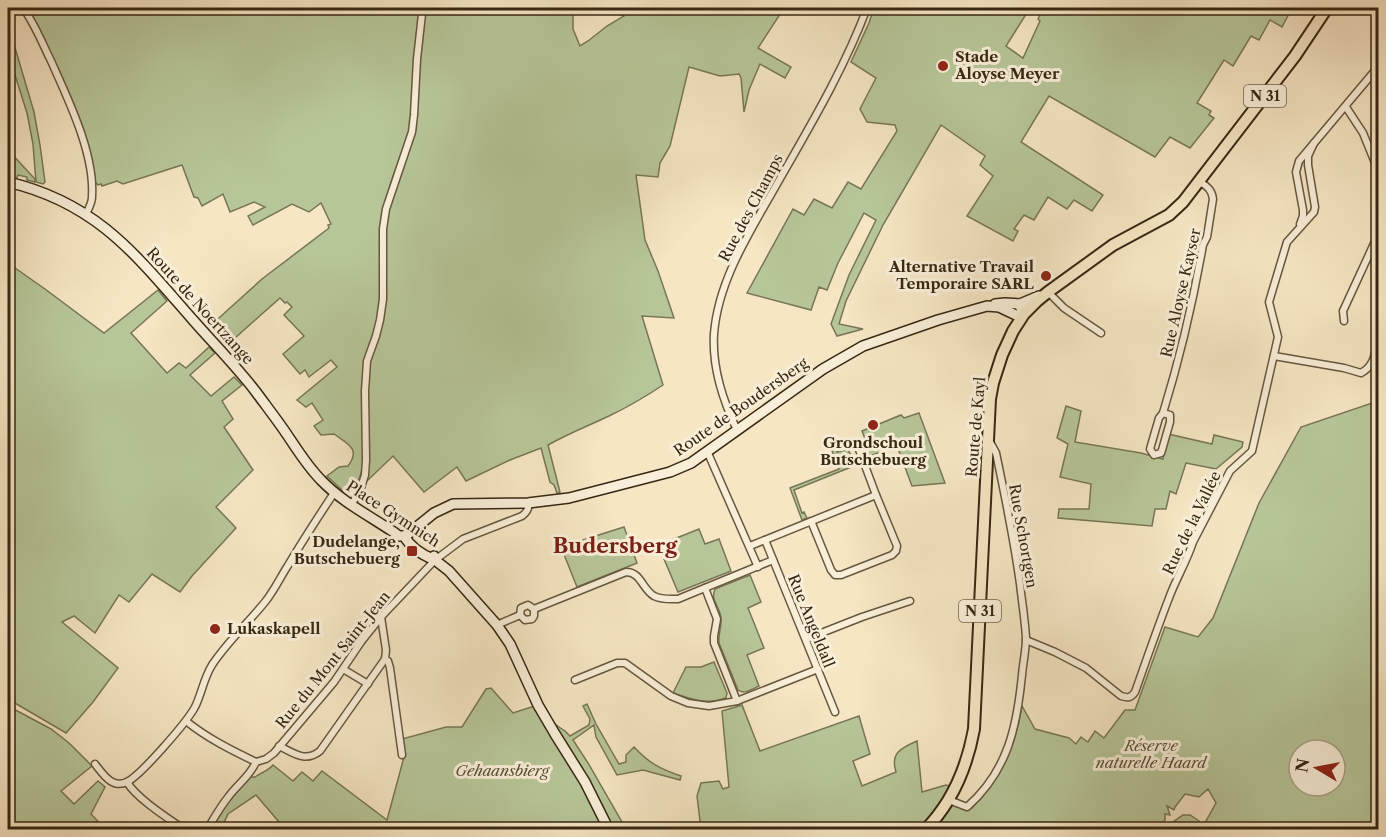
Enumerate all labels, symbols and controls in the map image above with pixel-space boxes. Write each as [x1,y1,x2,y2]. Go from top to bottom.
place label: Stade Aloyse Meyer [954,47,1060,83]
marker: Stade Aloyse Meyer [936,59,950,73]
road number: N 31 [1244,85,1286,107]
street label: Rue des Champs [714,151,787,265]
street label: Rue Aloyse Kayser [1156,226,1205,359]
street label: Route de Noertzange [143,243,258,368]
place label: Alternative Travail Temporaire SARL [888,257,1035,293]
marker: Alternative Travail Temporaire SARL [1039,269,1053,283]
street label: Route de Boudersberg [670,353,812,460]
street label: Route de Kayl [962,376,989,478]
marker: Grondschoul Butschebuerg [866,418,880,432]
place label: Grondschoul Butschebuerg [820,433,926,469]
street label: Rue de la Vallée [1158,468,1225,578]
street label: Place Gymnich [343,476,444,551]
street label: Rue Schortgen [1005,482,1042,590]
place label: Dudelange, Butschebuerg [294,532,400,568]
district label: Budersberg [553,533,678,558]
marker: Dudelange, Butschebuerg [405,544,419,558]
street label: Rue Angeldall [784,571,839,671]
street label: Rue du Mont Saint-Jean [271,587,394,732]
road number: N 31 [959,600,1001,622]
place label: Lukaskapell [227,619,321,638]
marker: Lukaskapell [208,622,222,636]
park label: Réserve naturelle Haard [1095,736,1208,772]
north arrow [1287,738,1347,798]
text: N [1291,757,1313,774]
park label: Gehaansbierg [455,761,550,780]

